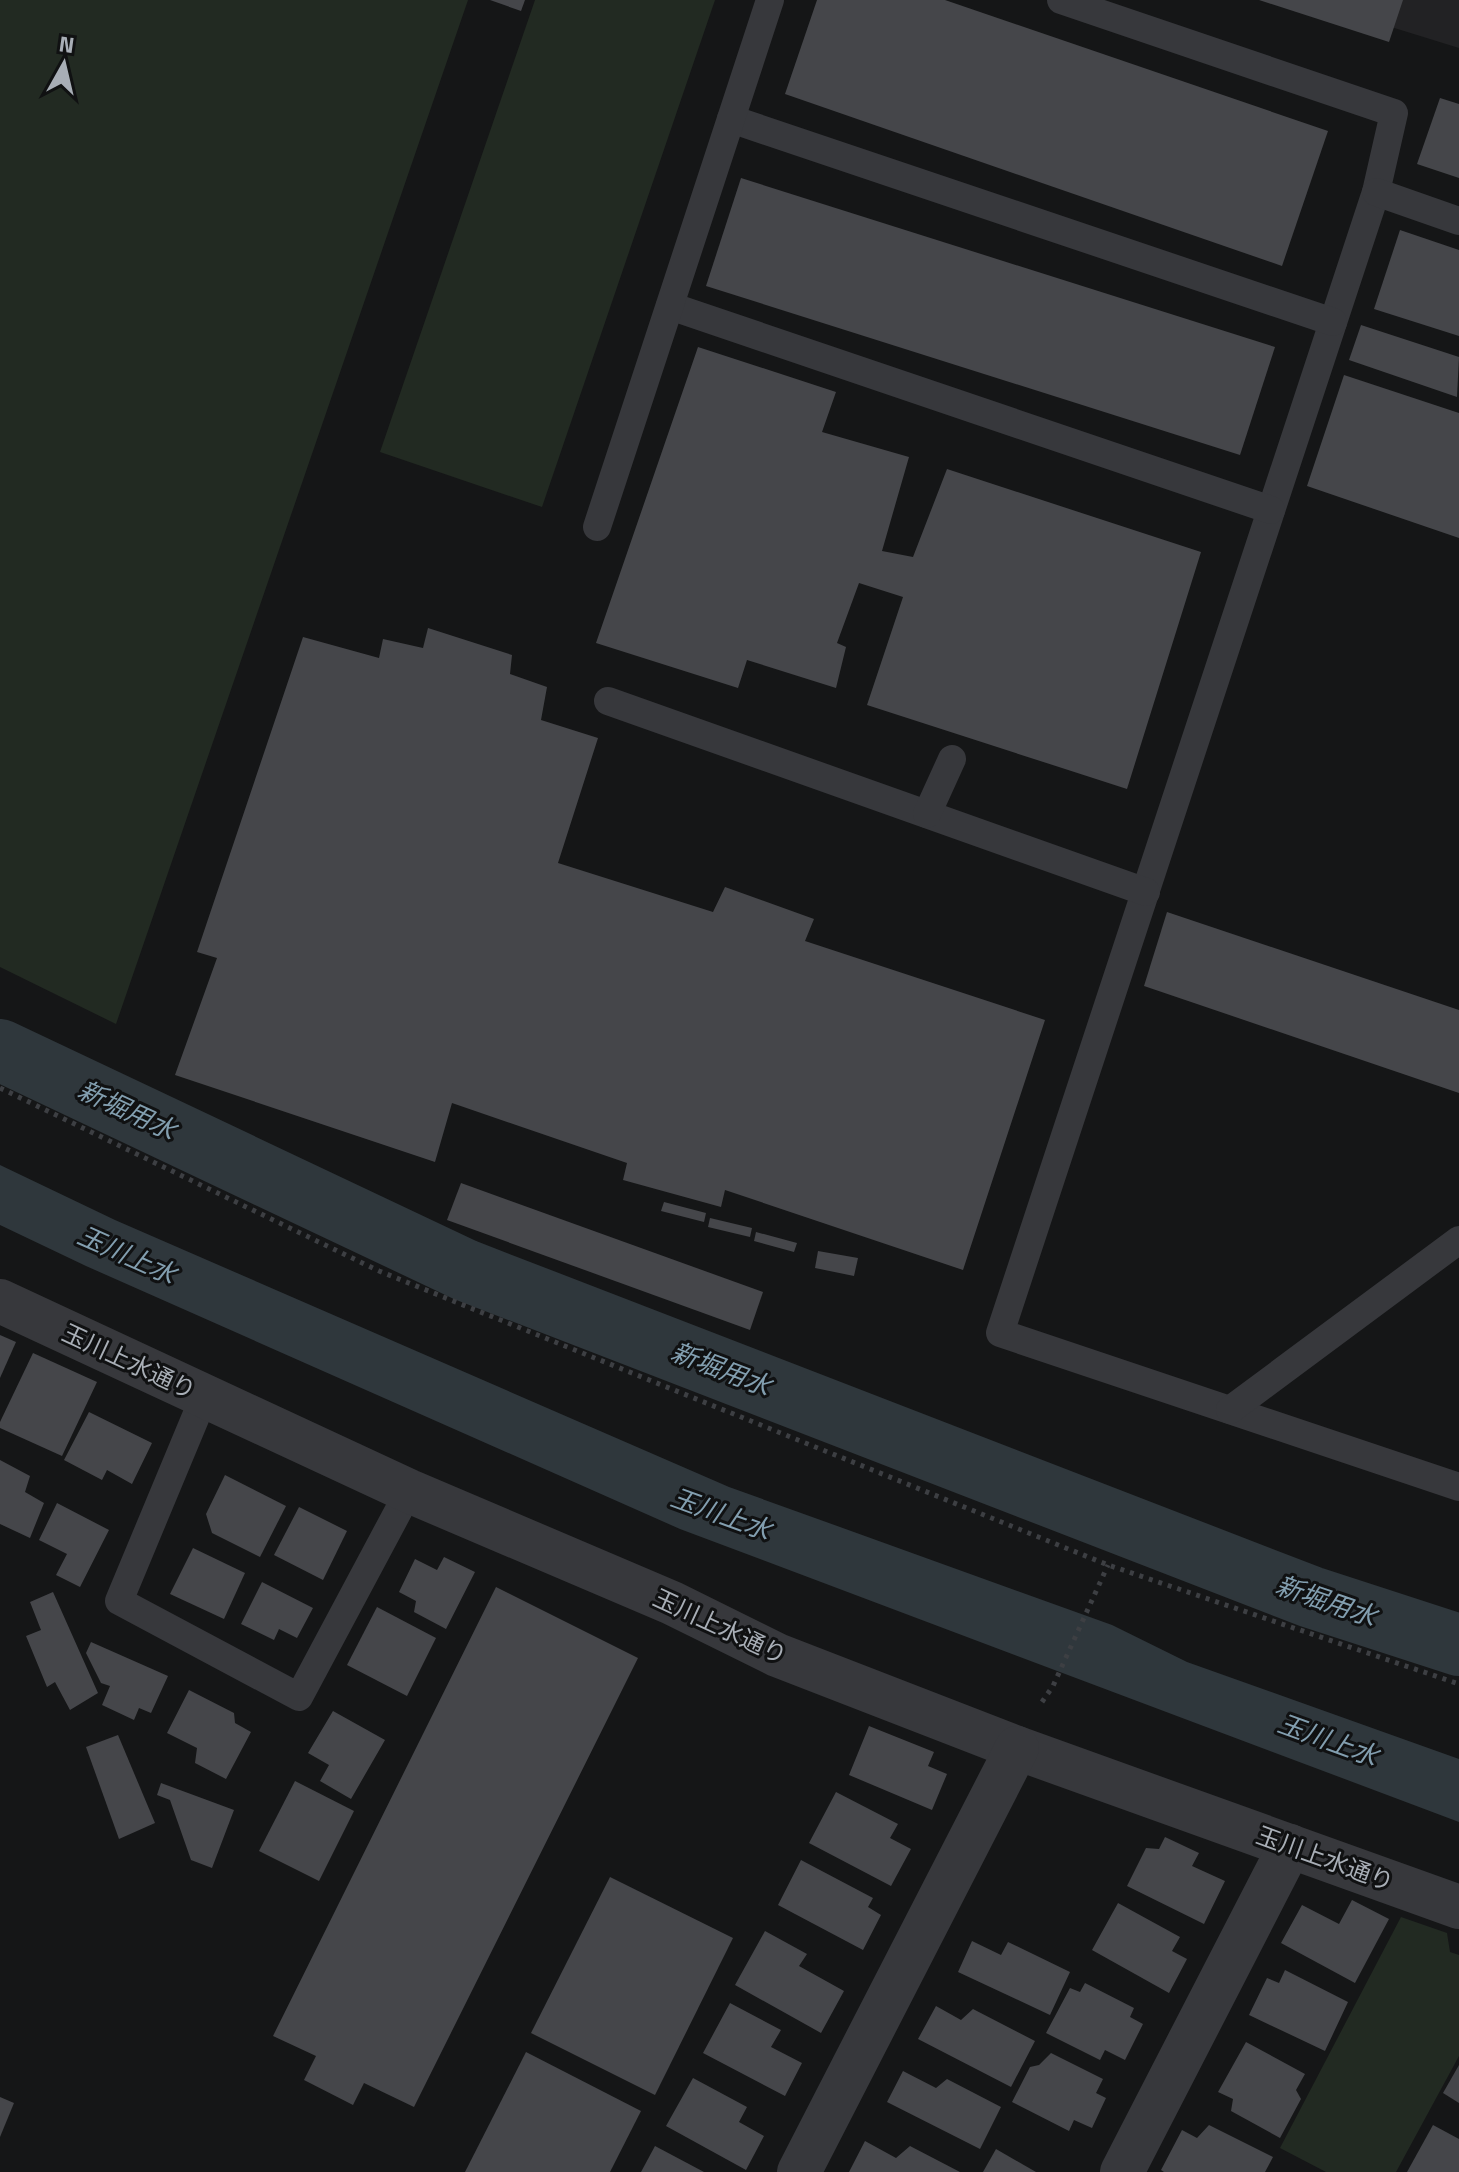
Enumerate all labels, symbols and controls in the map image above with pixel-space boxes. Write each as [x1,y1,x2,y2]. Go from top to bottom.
north arrow [24,24,104,104]
text: N [57,26,77,62]
water label: 新堀用水 [72,1070,185,1150]
water label: 玉川上水 [72,1216,185,1295]
street label: 玉川上水通り [57,1314,202,1408]
water label: 新堀用水 [666,1332,780,1406]
water label: 玉川上水 [666,1477,780,1551]
water label: 新堀用水 [1271,1565,1385,1637]
street label: 玉川上水通り [648,1579,793,1673]
water label: 玉川上水 [1273,1703,1387,1777]
street label: 玉川上水通り [1252,1817,1399,1900]

